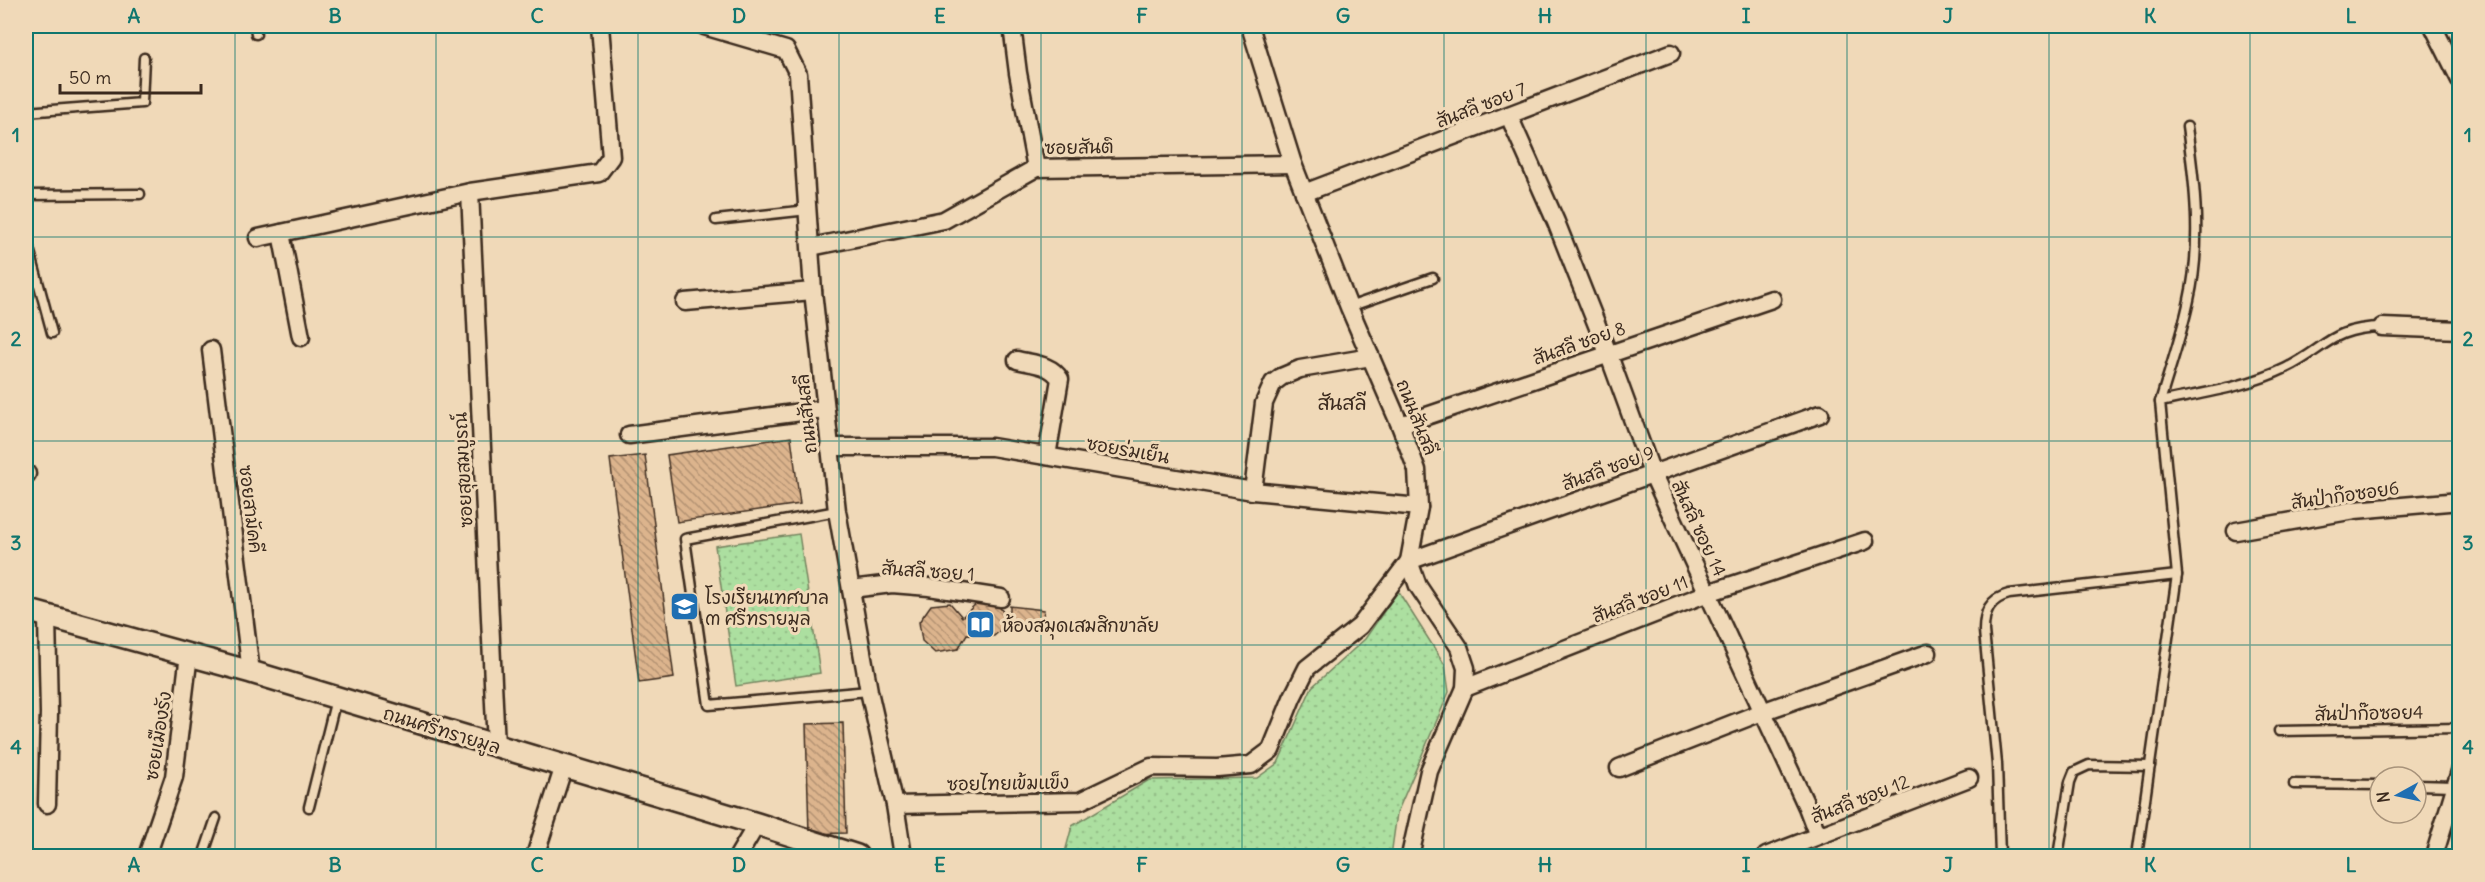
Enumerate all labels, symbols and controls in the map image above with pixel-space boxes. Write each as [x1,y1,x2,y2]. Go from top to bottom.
text: A [128,3,141,28]
text: B [328,3,342,28]
text: C [530,3,544,28]
text: D [732,3,746,28]
text: E [934,3,946,28]
text: F [1136,3,1148,28]
text: G [1336,3,1350,28]
text: H [1538,3,1552,28]
text: I [1742,3,1751,28]
text: J [1943,3,1954,28]
text: K [2144,3,2157,28]
text: L [2346,3,2357,28]
scale bar [60,57,201,95]
text: 50 m [69,66,111,89]
street label: สันสลี ซอย 7 [1432,77,1530,133]
text: 1 [12,122,20,147]
text: 1 [2464,122,2472,147]
street label: ซอยสันติ [1044,135,1114,159]
street label: สันสลี ซอย 8 [1530,316,1628,370]
text: 2 [11,326,22,351]
text: 2 [2463,326,2474,351]
street label: ถนนสันสลี [790,373,822,455]
street label: ถนนสันสลี [1391,376,1443,458]
district label: สันสลี [1317,390,1367,415]
street label: ซอยสุขสมบูรณ์ [447,412,480,528]
street label: ซอยร่มเย็น [1085,430,1172,469]
street label: สันสลี ซอย 9 [1559,441,1657,495]
street label: ซอยสามัคคี [234,464,268,554]
street label: สันป่าก๊อซอย6 [2289,475,2400,514]
street label: สันสลี ซอย 14 [1667,476,1731,580]
text: 3 [10,530,22,555]
text: 3 [2462,530,2474,555]
street label: สันสลี ซอย 1 [881,556,975,586]
street label: สันสลี ซอย 11 [1589,570,1691,628]
place label: โรงเรียนเทศบาล ๓ ศรีทรายมูล [705,585,829,633]
school or university icon: โรงเรียนเทศบาล ๓ ศรีทรายมูล [668,591,700,623]
library icon: ห้องสมุดเสมสิกขาลัย [965,609,997,641]
place label: ห้องสมุดเสมสิกขาลัย [1002,614,1159,640]
street label: ซอยเมืองรัง [140,689,176,783]
street label: สันป่าก๊อซอย4 [2314,699,2424,725]
street label: ถนนศรีทรายมูล [380,701,503,762]
text: 4 [10,734,22,759]
text: 4 [2462,734,2474,759]
north arrow [2368,765,2428,825]
street label: ซอยไทยเข้มแข็ง [947,769,1069,796]
street label: สันสลี ซอย 12 [1808,770,1913,828]
text: N [2372,790,2394,804]
text: A [128,852,141,877]
text: B [328,852,342,877]
text: C [530,852,544,877]
text: D [732,852,746,877]
text: E [934,852,946,877]
text: F [1136,852,1148,877]
text: G [1336,852,1350,877]
text: H [1538,852,1552,877]
text: I [1742,852,1751,877]
text: J [1943,852,1954,877]
text: K [2144,852,2157,877]
text: L [2346,852,2357,877]

